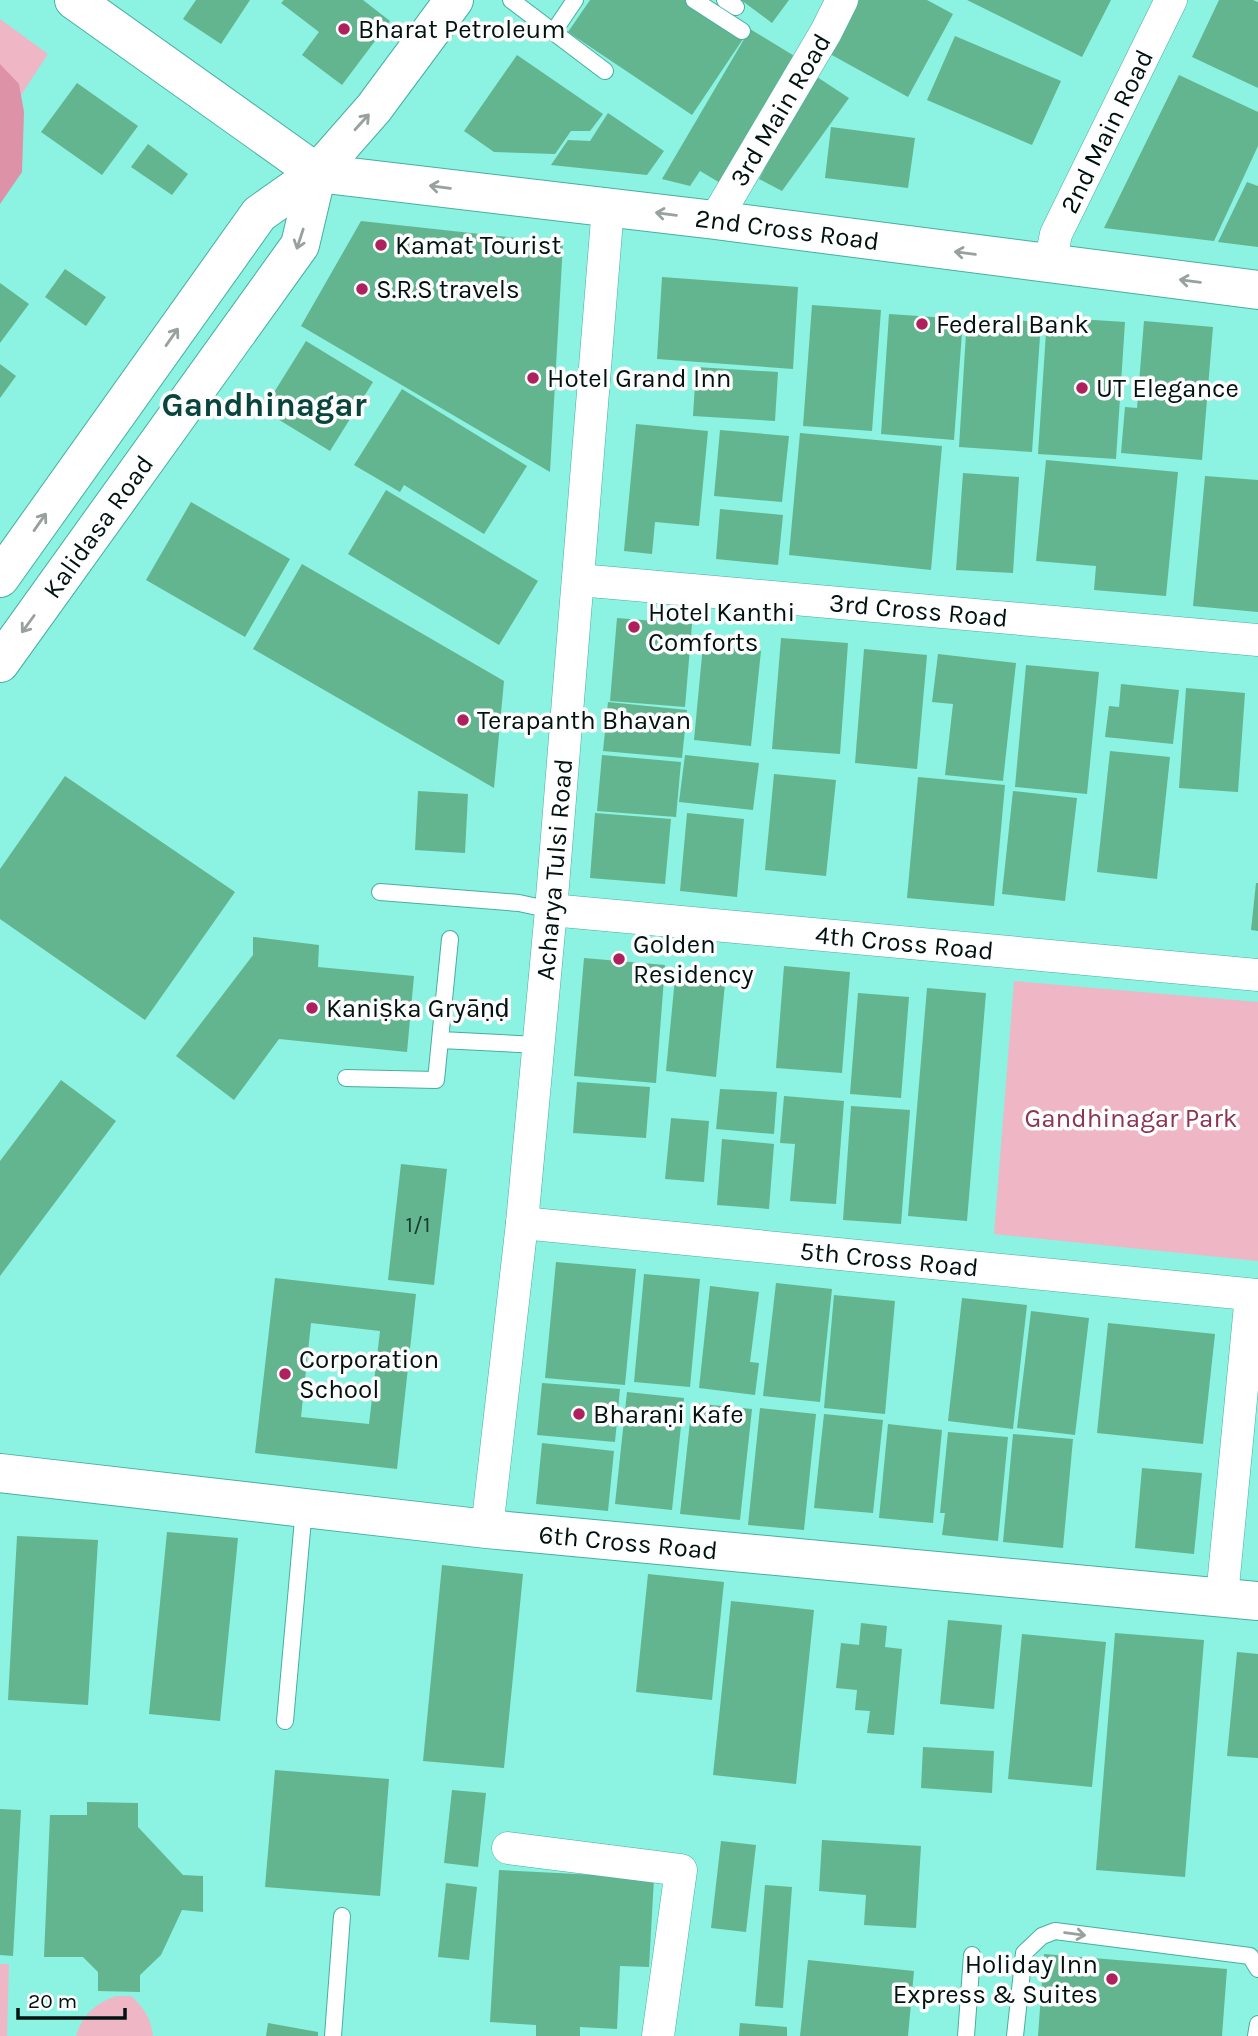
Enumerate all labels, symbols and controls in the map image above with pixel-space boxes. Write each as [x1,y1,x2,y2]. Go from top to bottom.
place label: Bharat Petroleum [358,14,566,45]
marker: Bharat Petroleum [336,21,352,37]
street label: 3rd Main Road [723,28,838,192]
street label: 2nd Main Road [1054,45,1160,218]
one-way arrow [354,113,370,131]
one-way arrow [429,181,452,194]
street label: 2nd Cross Road [694,203,881,257]
one-way arrow [655,207,678,220]
one-way arrow [293,227,306,249]
place label: Kamat Tourist [395,230,561,261]
marker: Kamat Tourist [373,237,389,253]
one-way arrow [954,246,976,259]
place label: S.R.S travels [376,274,520,305]
one-way arrow [1179,275,1202,288]
marker: S.R.S travels [354,281,370,297]
place label: Federal Bank [936,309,1089,340]
marker: Federal Bank [914,316,930,332]
one-way arrow [165,328,179,347]
place label: Hotel Grand Inn [547,363,732,394]
marker: Hotel Grand Inn [525,370,541,386]
place label: UT Elegance [1096,373,1239,404]
marker: UT Elegance [1074,380,1090,396]
district label: Gandhinagar [161,386,367,424]
street label: Kalidasa Road [37,449,160,604]
one-way arrow [33,513,47,532]
street label: 3rd Cross Road [828,587,1009,634]
place label: Hotel Kanthi Comforts [648,597,795,658]
one-way arrow [21,614,35,633]
marker: Hotel Kanthi Comforts [626,619,642,635]
place label: Terapanth Bhavan [477,705,691,736]
marker: Terapanth Bhavan [455,712,471,728]
street label: Acharya Tulsi Road [530,758,579,982]
street label: 4th Cross Road [814,919,995,967]
place label: Golden Residency [633,929,754,990]
marker: Golden Residency [611,951,627,967]
place label: Kaniṣka Gryāṇḍ [326,993,509,1024]
marker: Kaniṣka Gryāṇḍ [304,1000,320,1016]
park label: Gandhinagar Park [1025,1103,1237,1134]
house number: 1/1 [405,1211,431,1238]
street label: 5th Cross Road [798,1235,980,1284]
place label: Corporation School [299,1344,439,1405]
marker: Corporation School [277,1366,293,1382]
place label: Bharaṇi Kafe [593,1399,744,1430]
marker: Bharaṇi Kafe [571,1406,587,1422]
street label: 6th Cross Road [537,1519,719,1566]
one-way arrow [1063,1927,1086,1940]
place label: Holiday Inn Express & Suites [893,1949,1098,2010]
marker: Holiday Inn Express & Suites [1104,1971,1120,1987]
scale bar [18,1976,124,2020]
text: 20 m [28,1989,77,2013]

